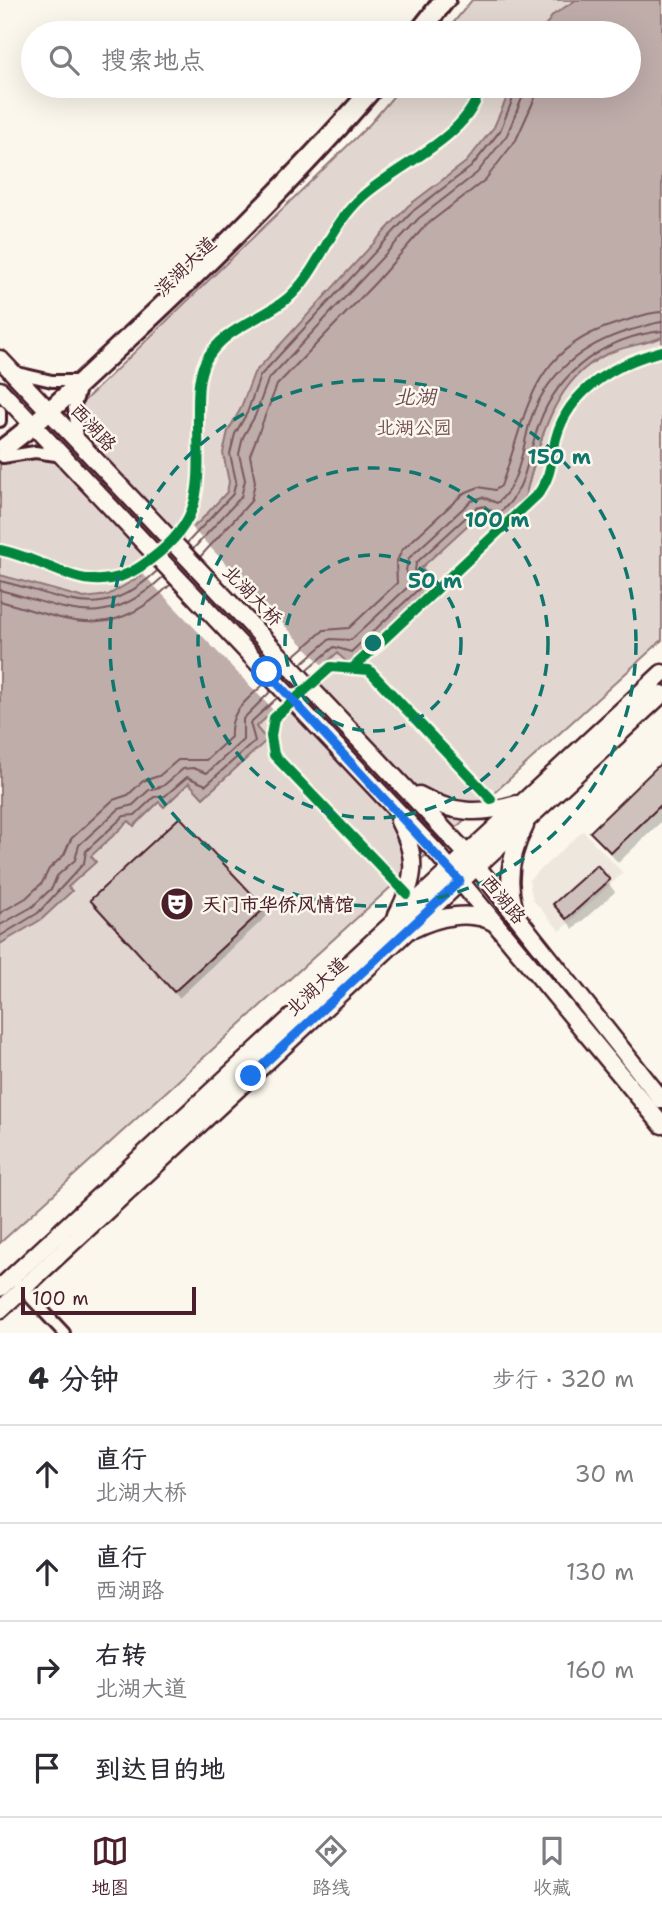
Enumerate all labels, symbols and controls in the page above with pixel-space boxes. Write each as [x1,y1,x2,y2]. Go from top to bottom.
search box [21,21,641,98]
icon: search [45,41,83,79]
text: 搜索地点 [101,42,205,77]
street label: 滨湖大道 [149,231,221,302]
water label: 北湖 [394,383,438,411]
street label: 西湖路 [65,398,122,457]
park label: 北湖公园 [376,415,452,440]
text: 150 m [527,443,591,471]
text: 100 m [465,506,529,534]
street label: 北湖大桥 [217,559,288,631]
text: 50 m [408,567,462,595]
centre of rings [361,631,385,655]
route start [251,656,282,687]
street label: 西湖路 [476,869,532,929]
theatre icon: 天门市华侨风情馆 [158,885,196,923]
place label: 天门市华侨风情馆 [202,892,354,917]
street label: 北湖大道 [280,951,353,1021]
route end [235,1060,266,1091]
scale bar [21,1284,196,1316]
text: 100 m [32,1286,89,1311]
text: 4 分钟 [28,1358,119,1399]
text: 步行 · 320 m [492,1364,634,1394]
text: 直行 [95,1441,147,1476]
icon: ahead [28,1455,66,1493]
text: 30 m [575,1459,634,1489]
text: 北湖大桥 [95,1477,187,1507]
text: 直行 [95,1539,147,1574]
icon: ahead [28,1553,66,1591]
text: 130 m [566,1557,634,1587]
text: 西湖路 [95,1575,164,1605]
text: 右转 [95,1637,147,1672]
icon: right [28,1651,66,1689]
text: 160 m [566,1655,634,1685]
text: 北湖大道 [95,1673,187,1703]
icon: arrive [28,1749,66,1787]
text: 到达目的地 [95,1751,225,1786]
tab: 地图 [91,1832,129,1900]
tab: 路线 [312,1832,350,1900]
tab: 收藏 [533,1832,571,1900]

